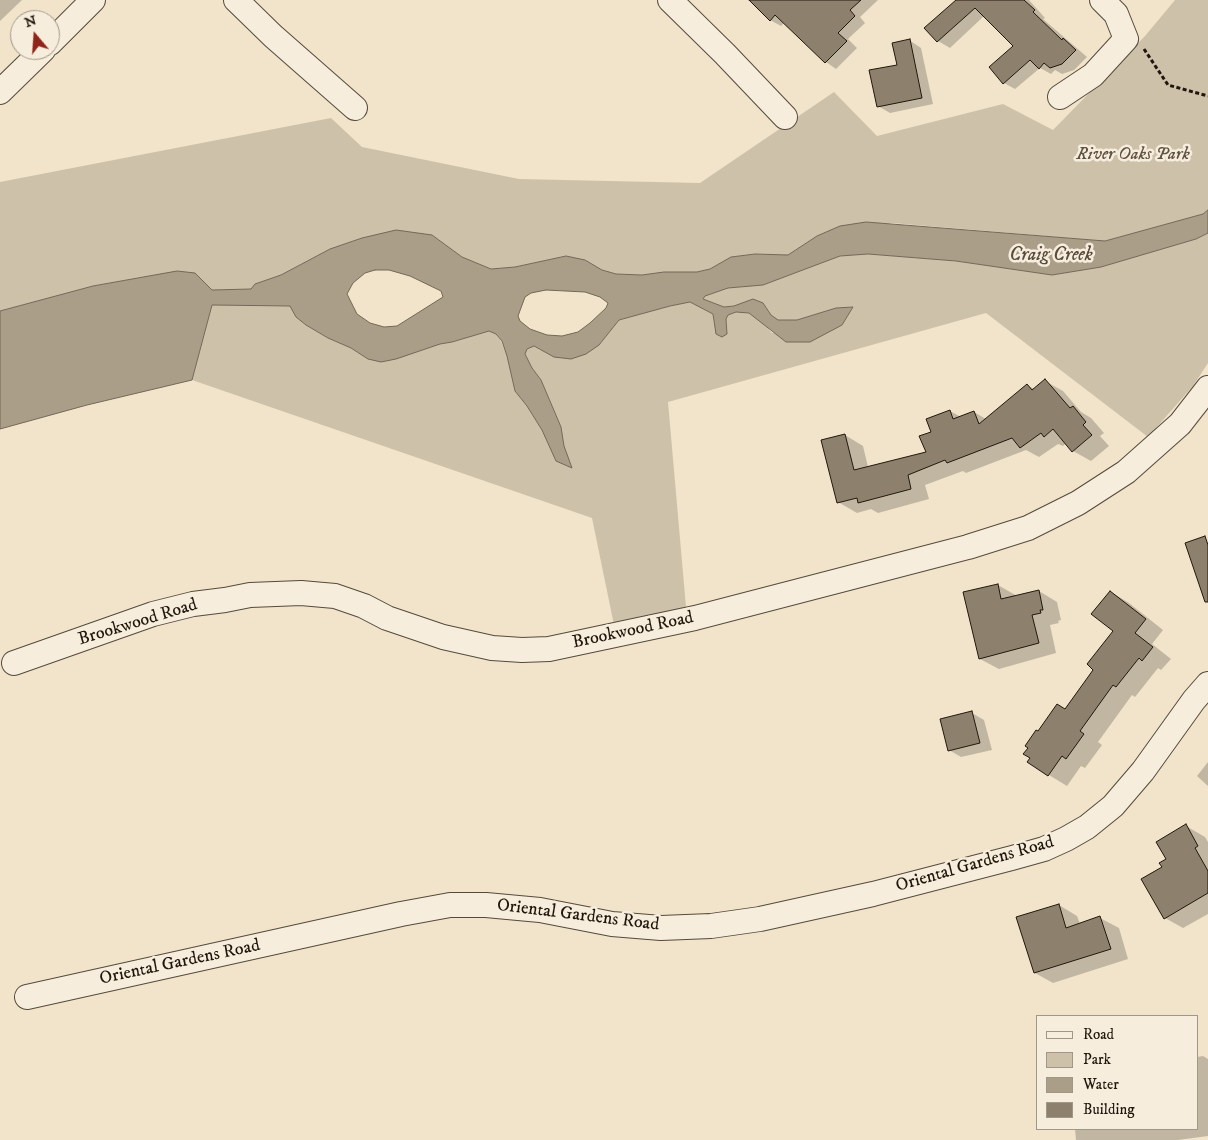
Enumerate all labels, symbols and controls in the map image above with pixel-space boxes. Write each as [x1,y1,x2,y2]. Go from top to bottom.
north arrow [10,10,60,60]
text: N [22,11,39,32]
park label: River Oaks Park [1076,144,1190,166]
water label: Craig Creek [1009,245,1093,267]
street label: Brookwood Road [76,595,200,651]
street label: Brookwood Road [570,608,696,654]
street label: Oriental Gardens Road [893,832,1057,898]
street label: Oriental Gardens Road [496,895,660,937]
street label: Oriental Gardens Road [98,935,262,991]
legend [1036,1015,1198,1130]
text: Road [1083,1025,1114,1044]
text: Park [1083,1050,1111,1069]
text: Water [1083,1075,1119,1094]
text: Building [1083,1100,1135,1119]

